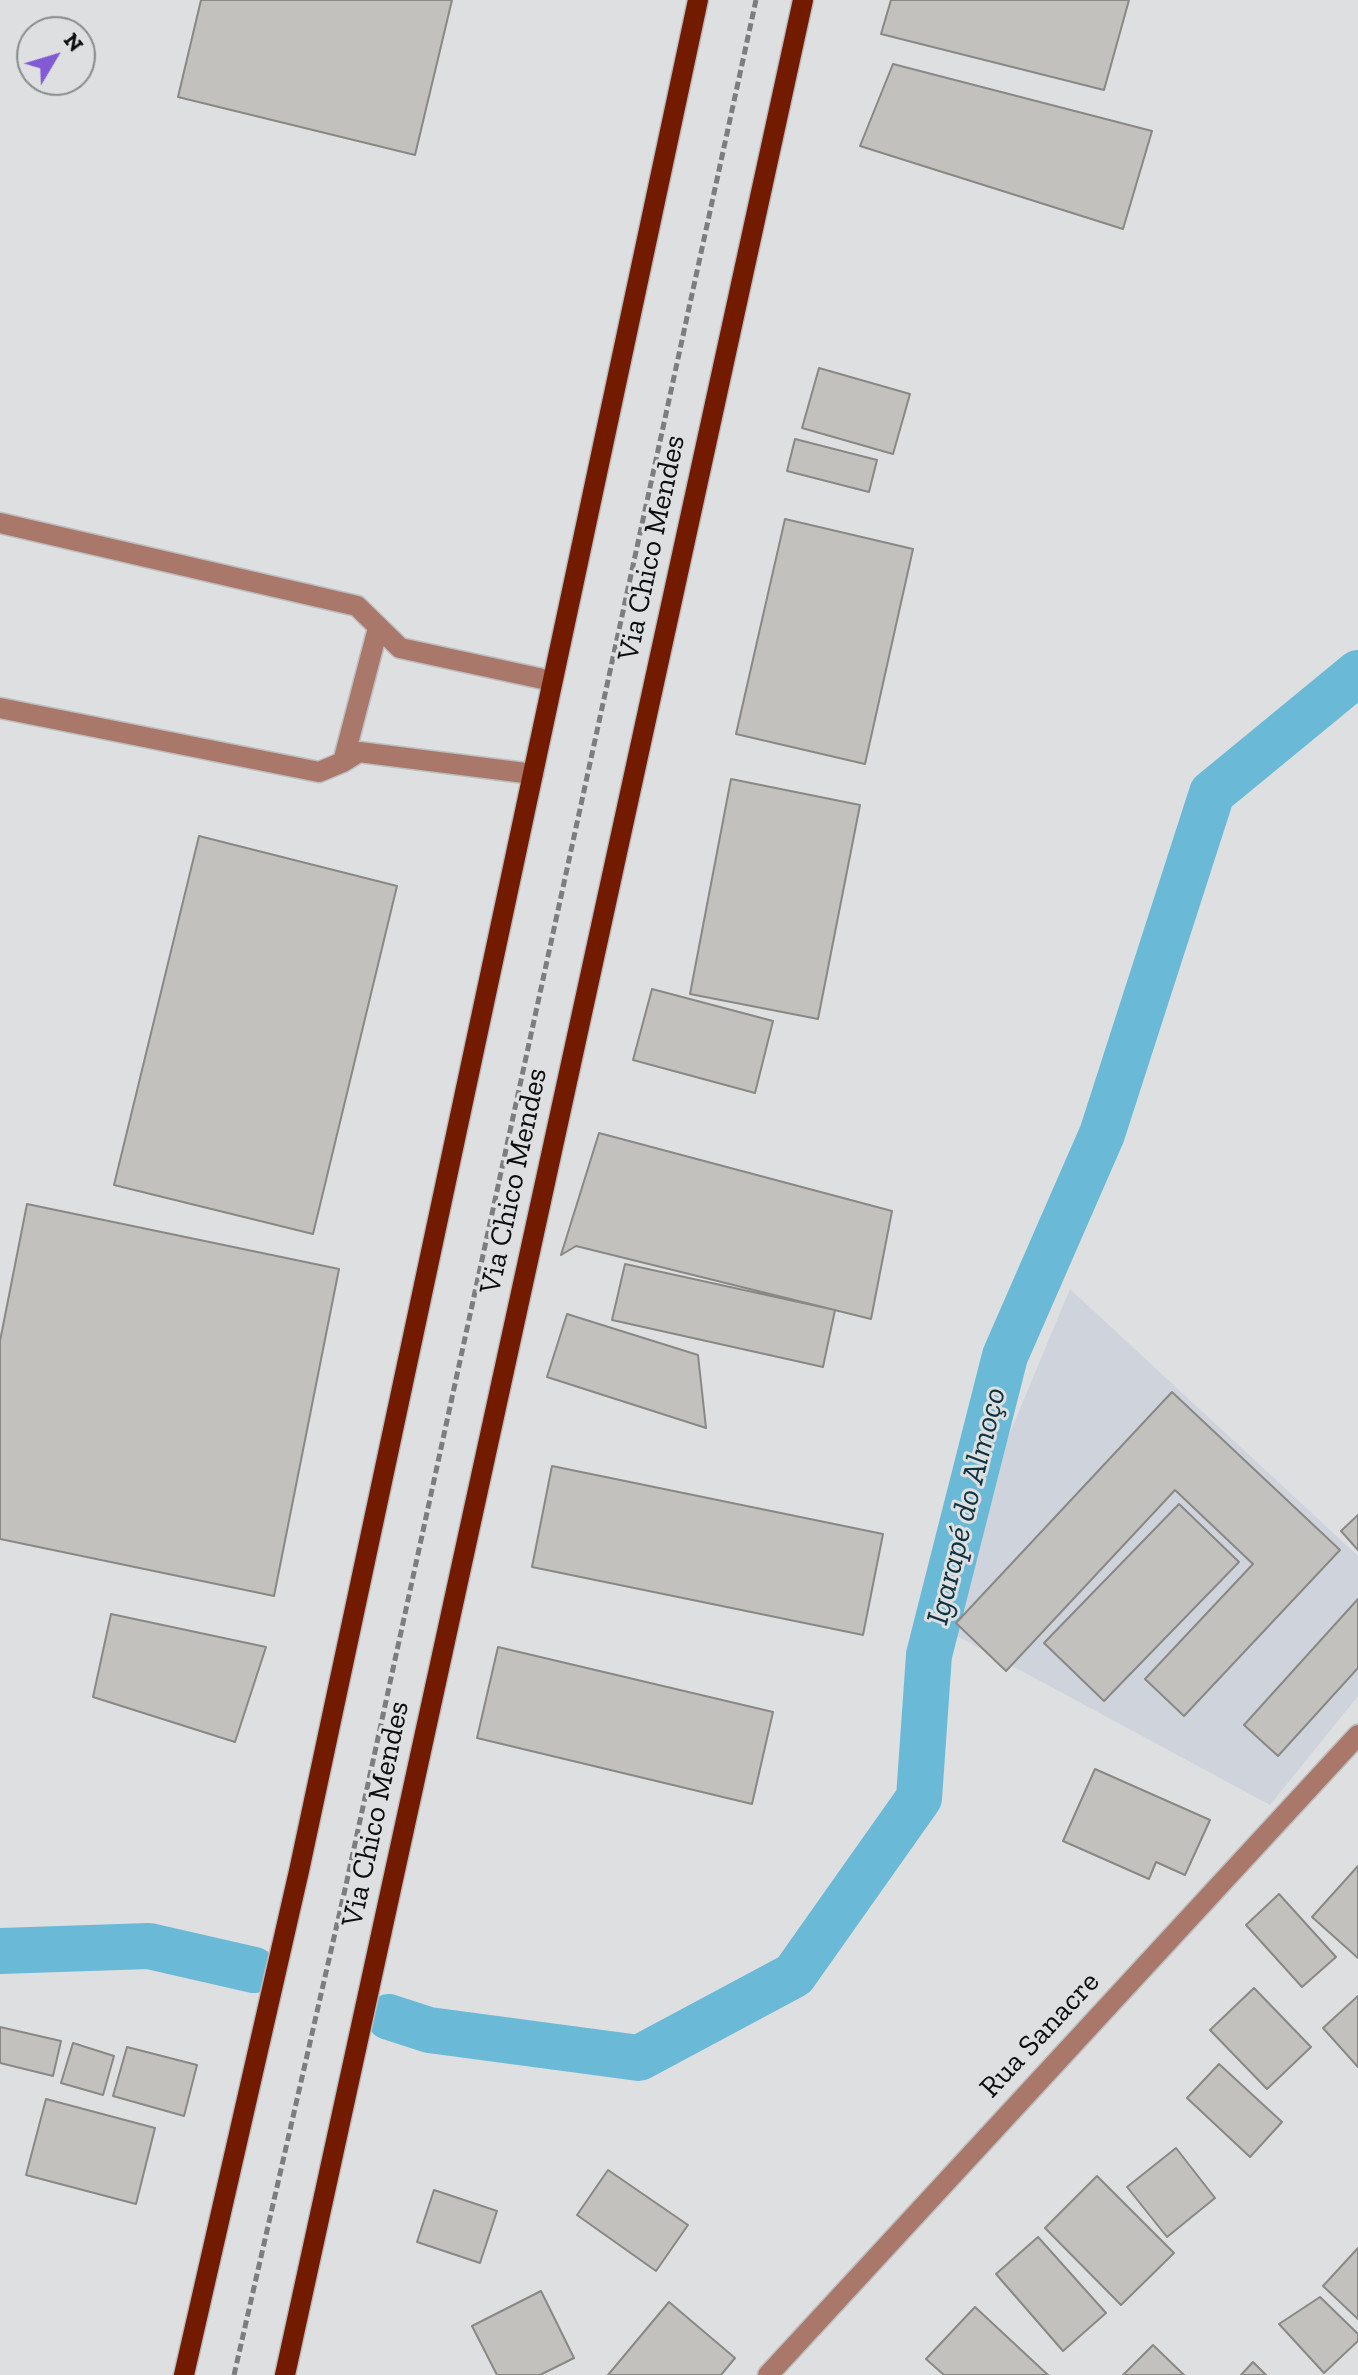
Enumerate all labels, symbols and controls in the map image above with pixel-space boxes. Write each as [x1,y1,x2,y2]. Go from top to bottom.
north arrow [16,16,96,96]
text: N [58,27,90,57]
street label: Via Chico Mendes [610,432,694,664]
street label: Via Chico Mendes [472,1065,556,1297]
water label: Igarapé do Almoço [919,1383,1015,1629]
street label: Via Chico Mendes [334,1698,418,1930]
street label: Rua Sanacre [972,1964,1108,2106]

